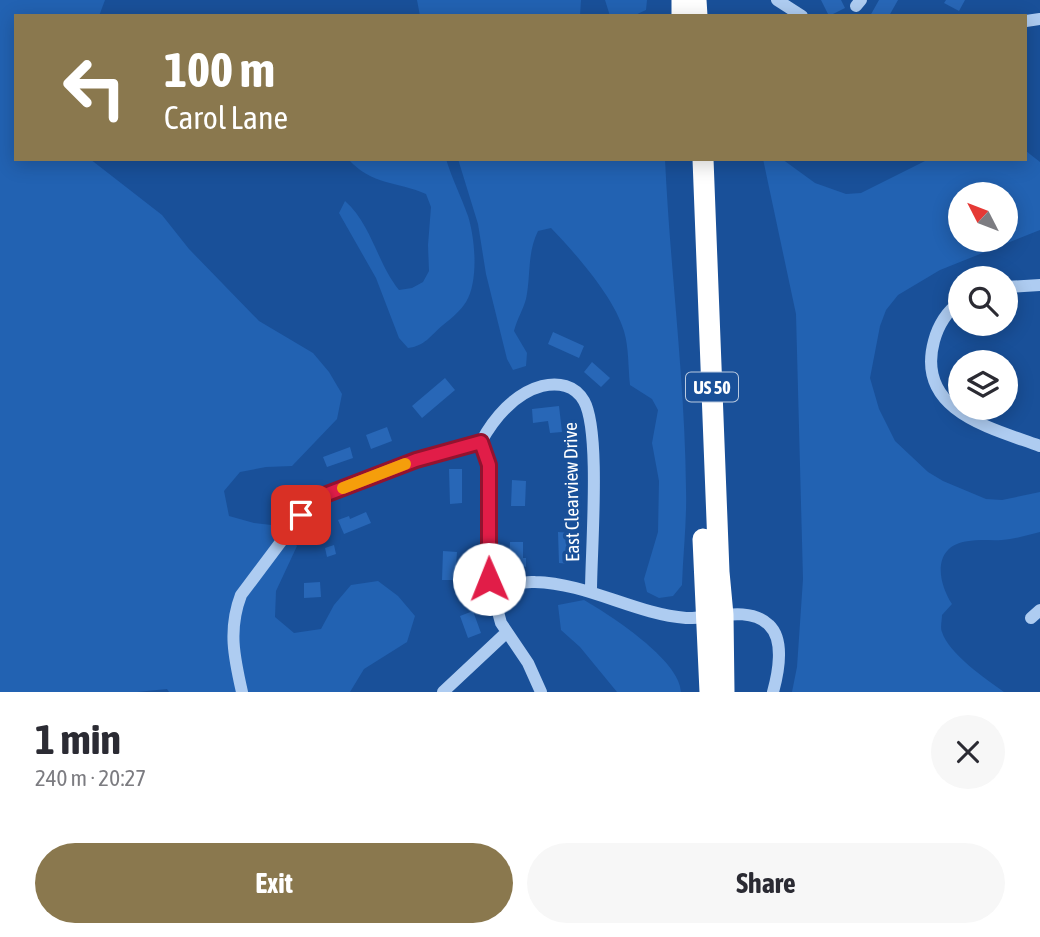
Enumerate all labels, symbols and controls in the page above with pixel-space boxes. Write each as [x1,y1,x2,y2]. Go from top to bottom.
text: 100 m [164,41,275,97]
icon: left [49,42,140,133]
text: Carol Lane [164,99,288,136]
north arrow [948,182,1018,252]
map controls [948,182,1018,420]
button: search [948,266,1018,336]
button: layers [948,350,1018,420]
road number: US 50 [686,372,738,402]
street label: East Clearview Drive [559,422,583,562]
pin [271,485,331,545]
icon: arrive [282,496,320,534]
position arrow [452,542,526,616]
text: 1 min [35,715,121,763]
button: close [931,715,1005,789]
text: 240 m · 20:27 [35,765,146,791]
button: Exit [35,843,513,923]
button: Share [527,843,1005,923]

